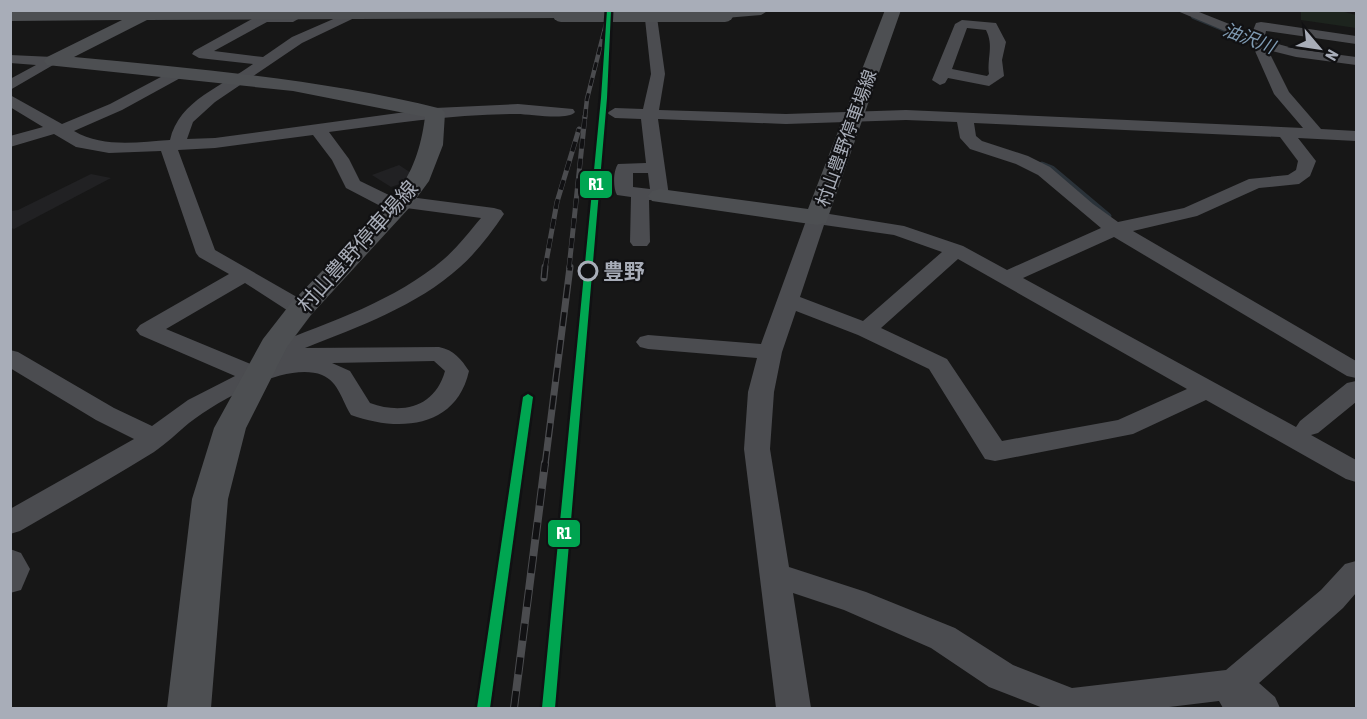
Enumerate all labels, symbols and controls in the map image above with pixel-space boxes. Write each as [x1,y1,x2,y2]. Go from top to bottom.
north arrow [1289,18,1349,78]
water label: 油沢川 [1220,19,1280,58]
text: N [1322,47,1342,64]
street label: 村山豊野停車場線 [812,67,880,209]
line badge: R1 [579,170,613,199]
text: R1 [588,175,604,193]
street label: 村山豊野停車場線 [292,176,422,316]
place label: 豊野 [603,259,645,283]
marker: 豊野 [578,261,598,281]
line badge: R1 [547,519,581,548]
text: R1 [556,524,572,542]

